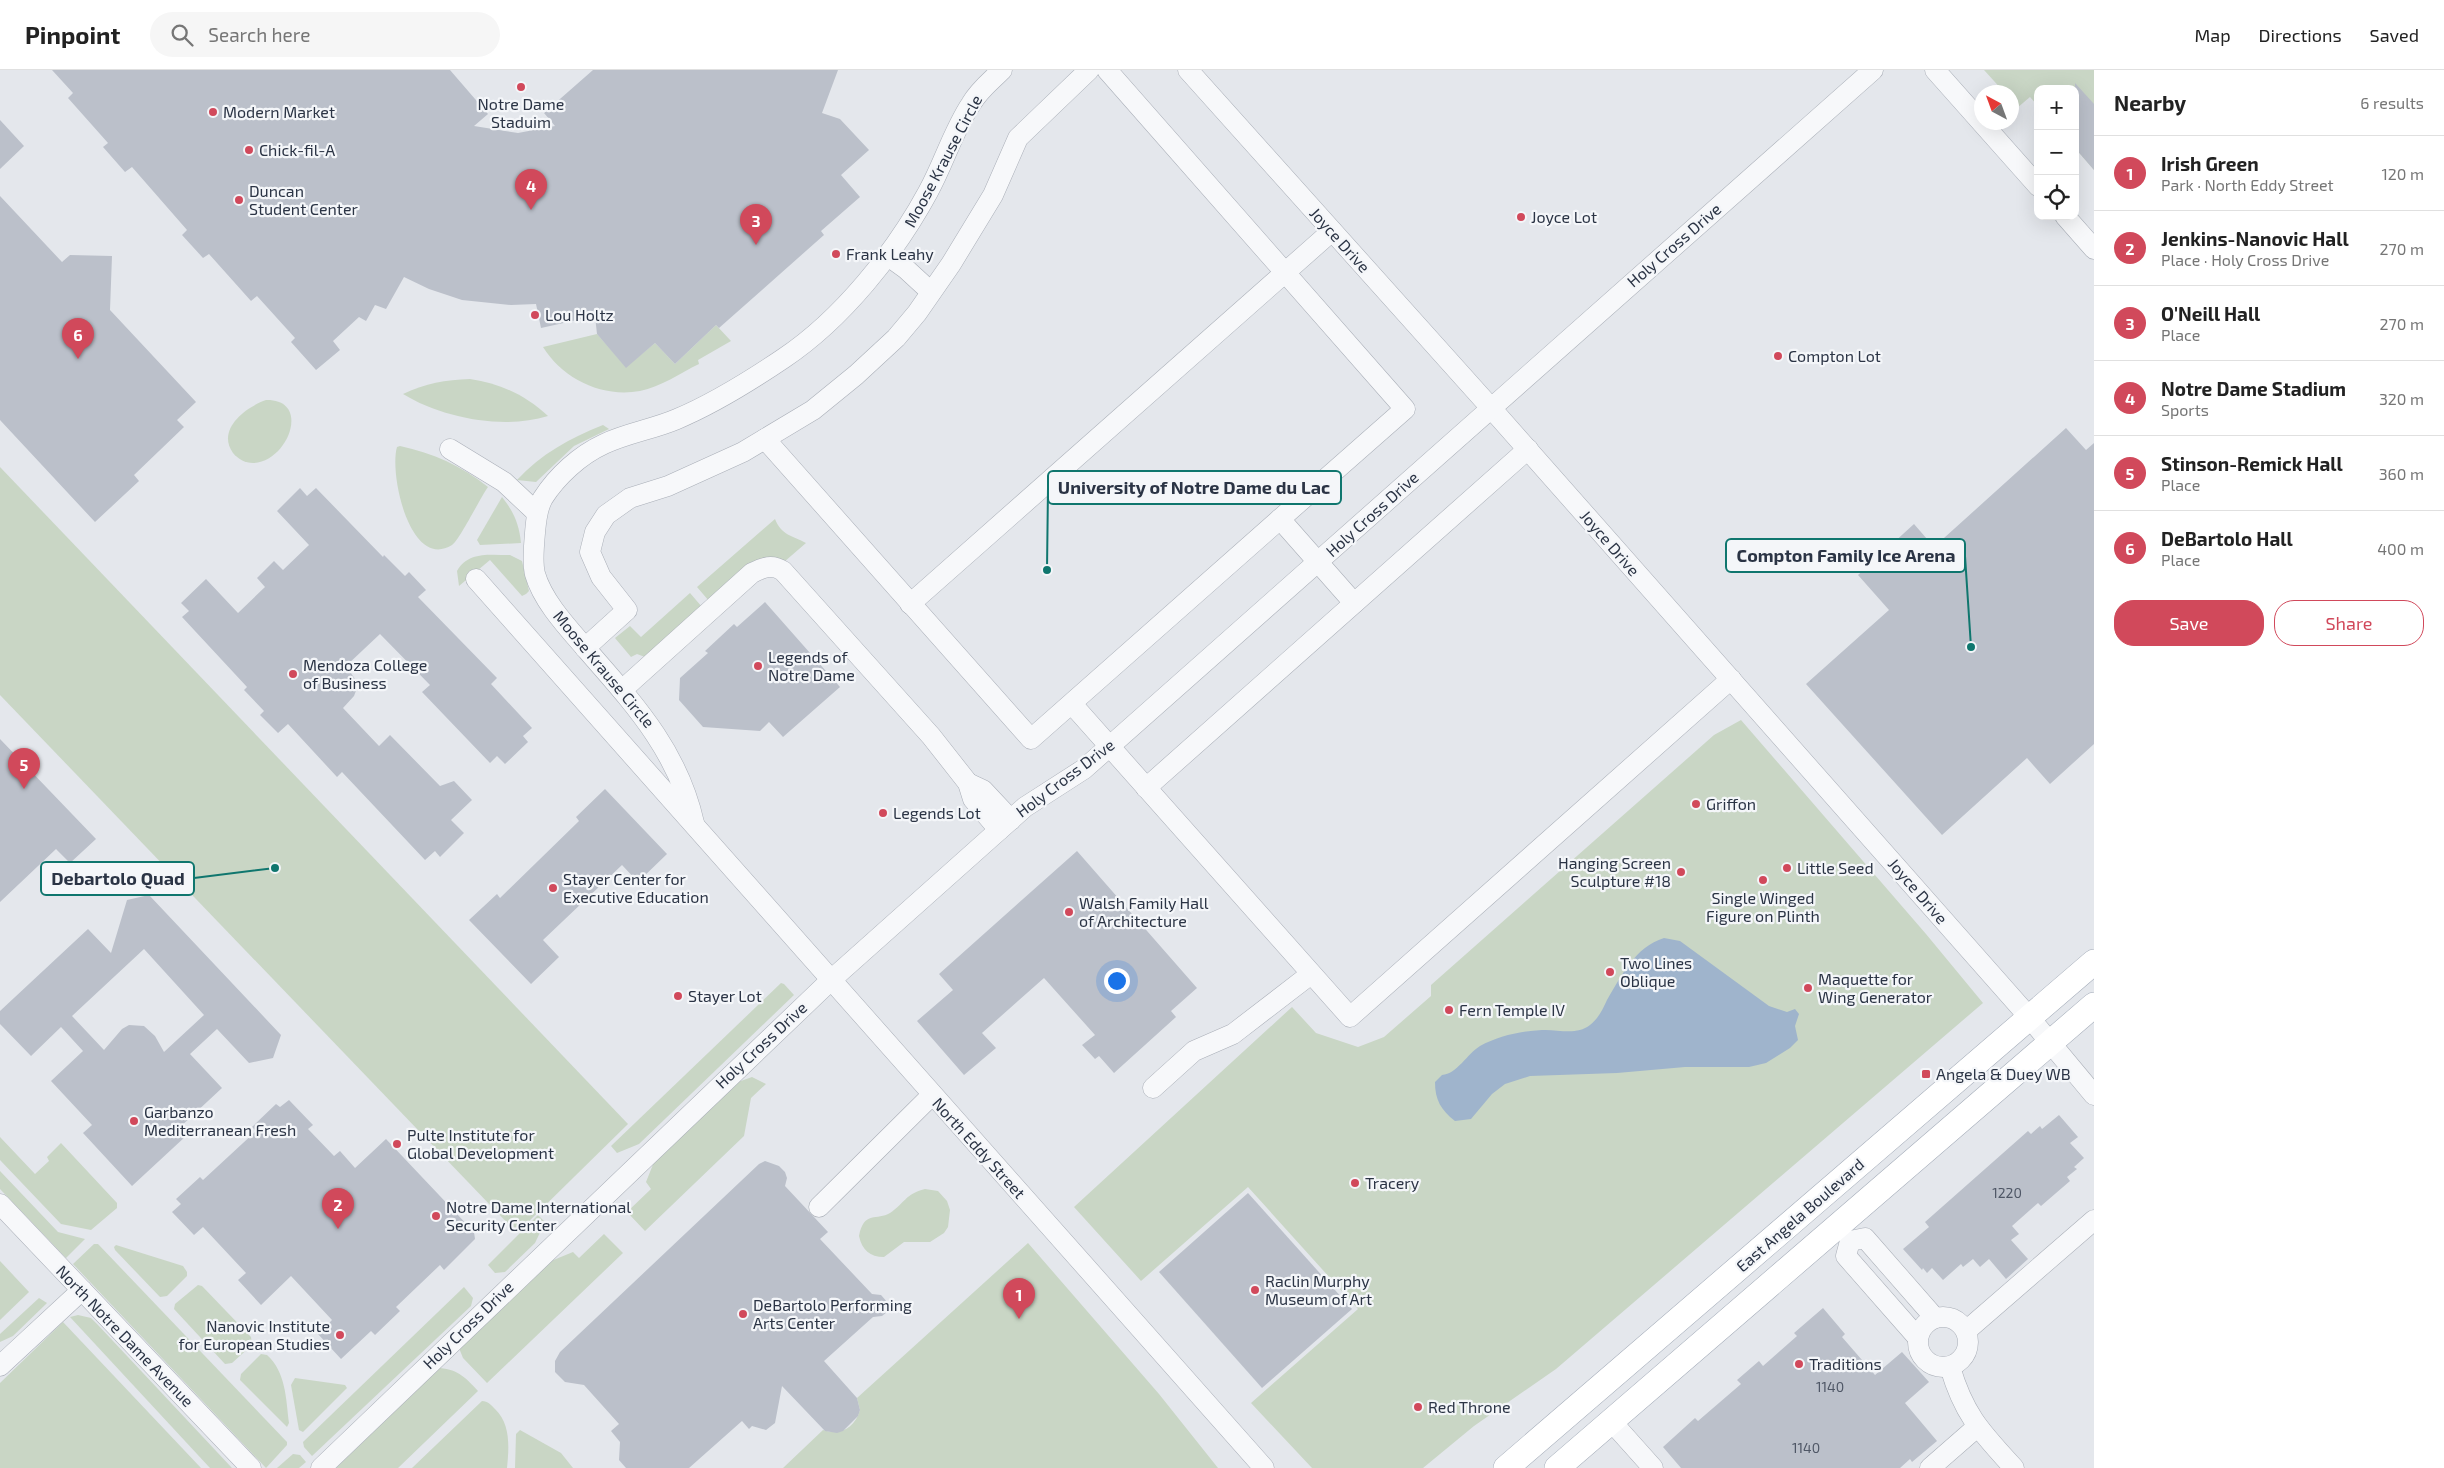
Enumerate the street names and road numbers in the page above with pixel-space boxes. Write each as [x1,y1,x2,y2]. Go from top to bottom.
street label: Moose Krause Circle [900,91,985,230]
street label: Holy Cross Drive [1623,199,1724,291]
street label: Joyce Drive [1306,203,1374,276]
street label: Holy Cross Drive [1321,467,1422,560]
street label: Joyce Drive [1577,506,1644,579]
street label: Moose Krause Circle [550,606,659,731]
street label: Holy Cross Drive [1012,734,1118,821]
street label: Joyce Drive [1885,854,1952,927]
street label: Holy Cross Drive [711,997,810,1092]
street label: North Eddy Street [929,1093,1030,1202]
street label: East Angela Boulevard [1732,1154,1867,1275]
street label: North Notre Dame Avenue [53,1261,198,1410]
street label: Holy Cross Drive [419,1277,517,1372]

